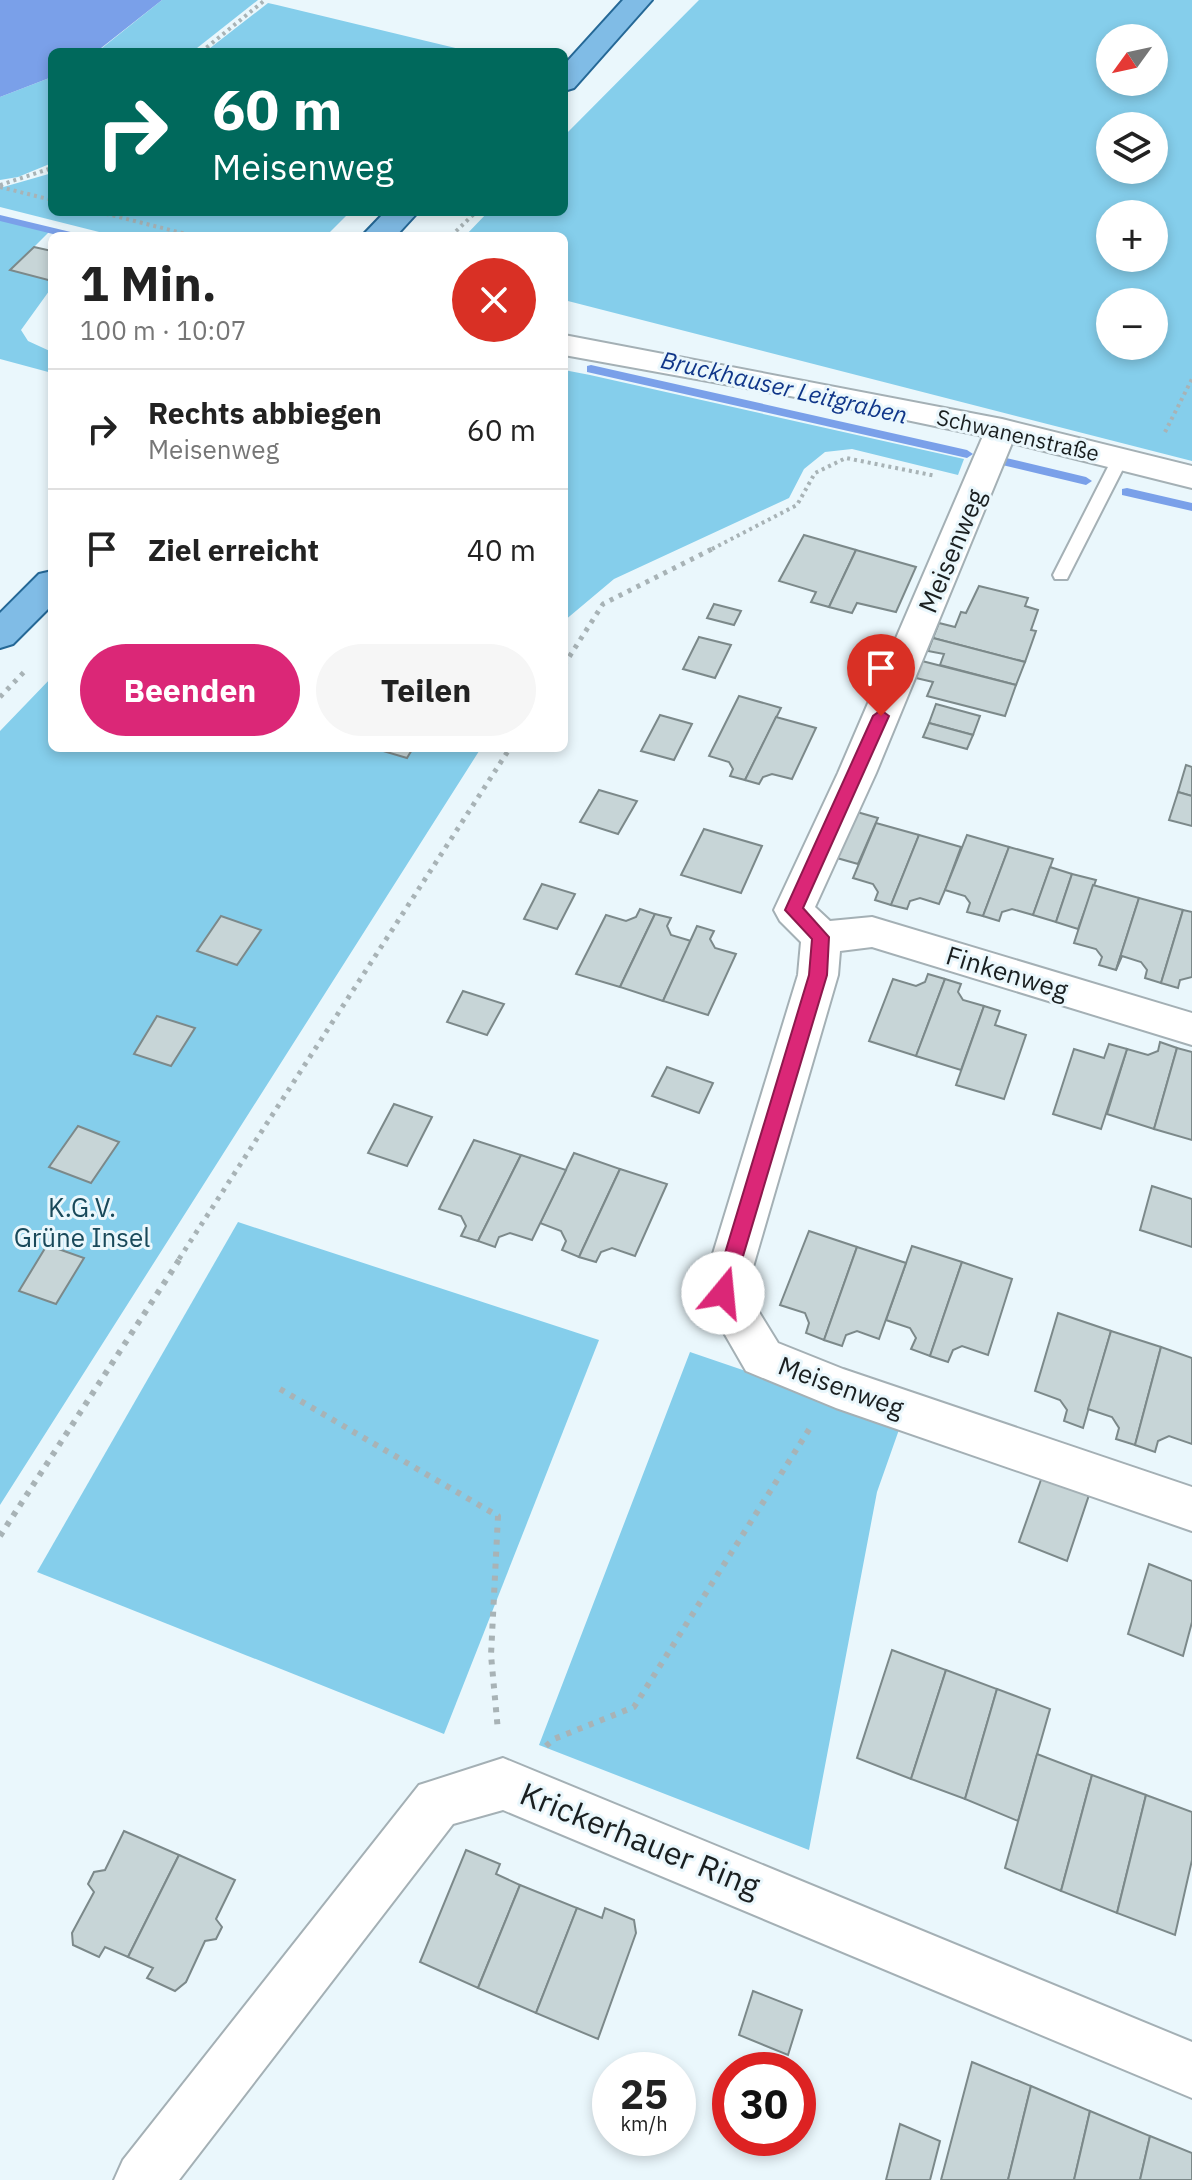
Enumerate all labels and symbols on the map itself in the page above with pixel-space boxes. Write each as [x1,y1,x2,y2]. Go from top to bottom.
north arrow [1096,24,1168,96]
water label: Bruckhauser Leitgraben [658,343,911,431]
street label: Schwanenstraße [934,402,1102,467]
street label: Meisenweg [910,483,992,618]
pin [847,634,915,716]
street label: Finkenweg [942,937,1073,1007]
park label: K.G.V. Grüne Insel [14,1190,150,1254]
position arrow [681,1251,765,1335]
street label: Meisenweg [774,1348,909,1425]
street label: Krickerhauer Ring [514,1772,767,1906]
speed limit sign: 30 [712,2052,816,2156]

